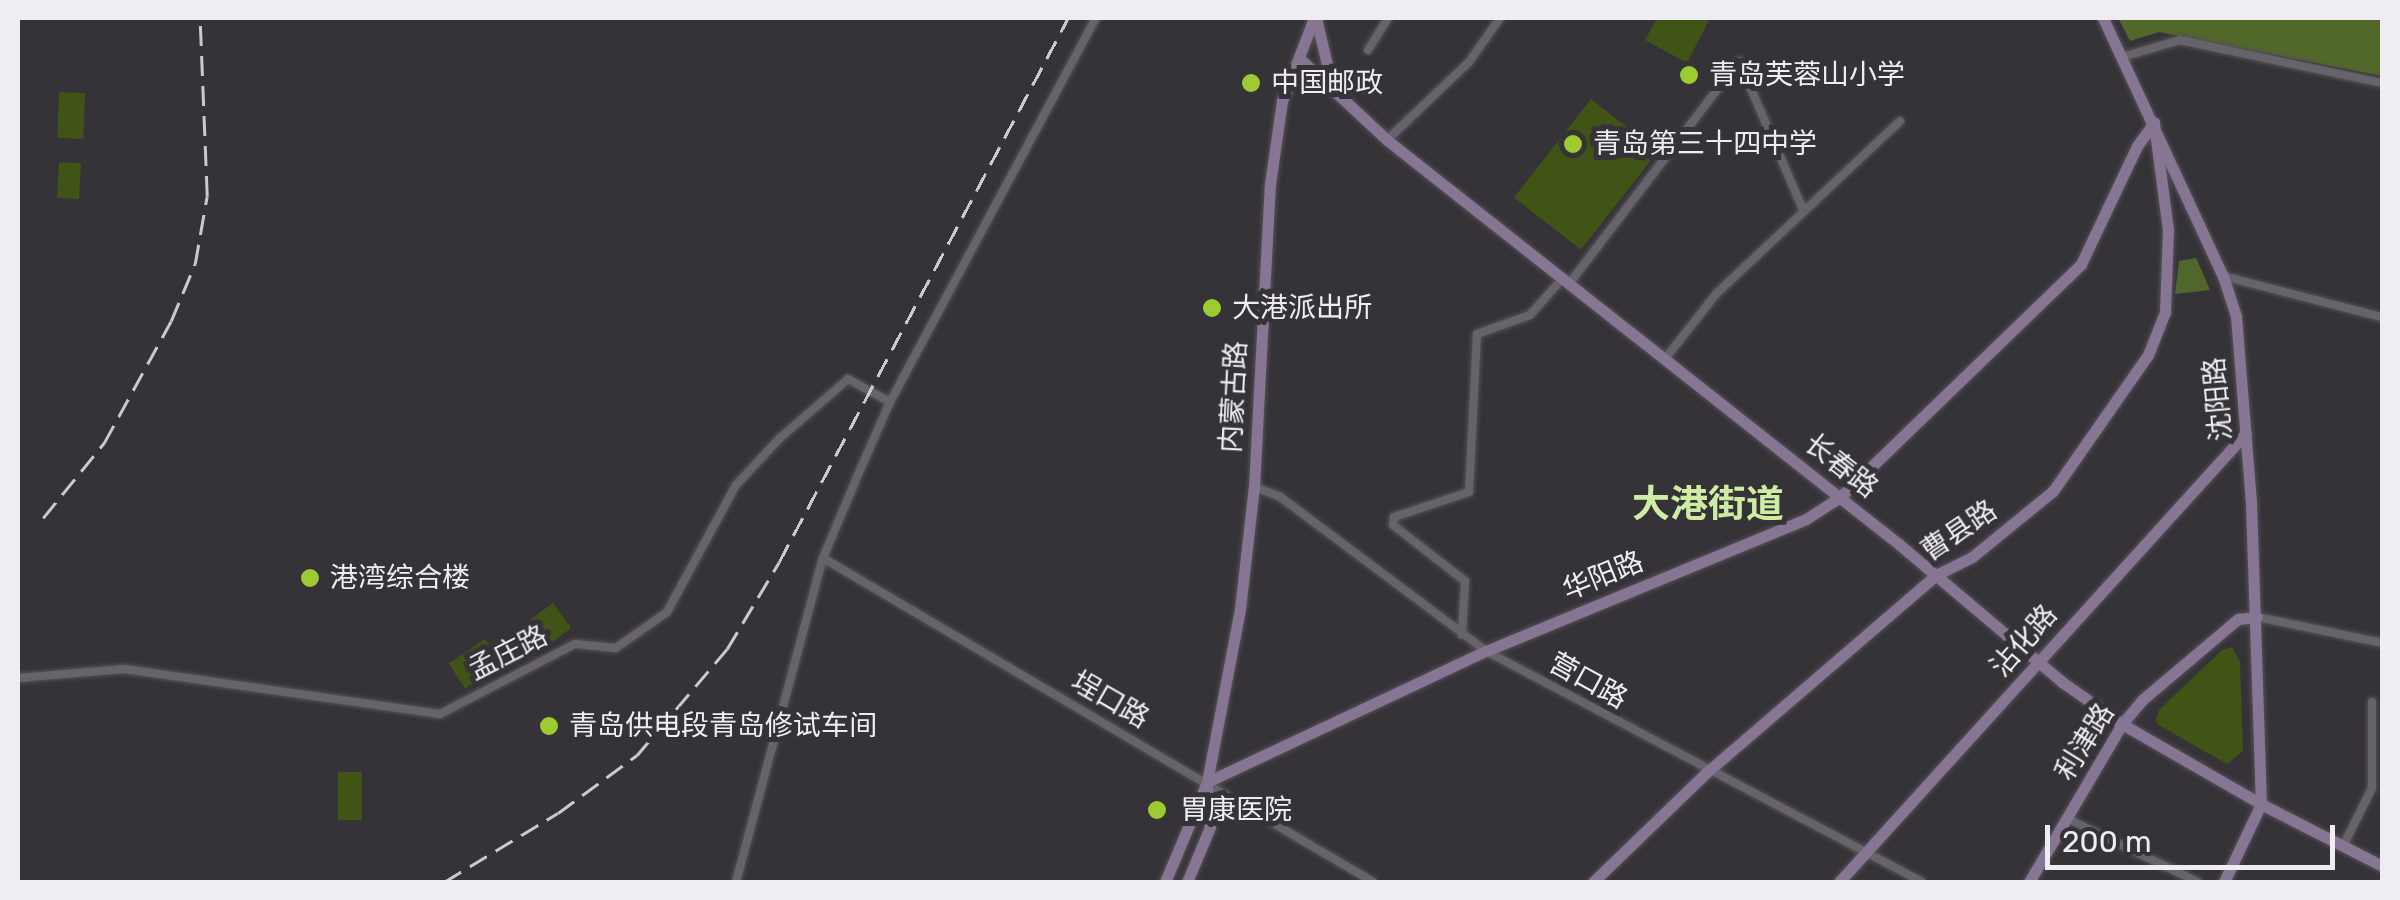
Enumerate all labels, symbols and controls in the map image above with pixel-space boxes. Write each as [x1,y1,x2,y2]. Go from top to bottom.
place label: 青岛芙蓉山小学 [1709,58,1905,92]
marker: 青岛芙蓉山小学 [1678,64,1700,86]
place label: 中国邮政 [1271,66,1383,100]
marker: 中国邮政 [1240,72,1262,94]
place label: 青岛第三十四中学 [1593,127,1817,161]
marker: 青岛第三十四中学 [1562,133,1584,155]
place label: 大港派出所 [1232,291,1372,325]
marker: 大港派出所 [1201,297,1223,319]
street label: 内蒙古路 [1214,340,1254,454]
street label: 沈阳路 [2198,356,2238,442]
street label: 长春路 [1798,427,1884,505]
district label: 大港街道 [1632,482,1784,528]
street label: 曹县路 [1915,494,2003,568]
street label: 华阳路 [1558,545,1648,607]
place label: 港湾综合楼 [330,561,470,595]
marker: 港湾综合楼 [299,567,321,589]
street label: 沾化路 [1984,598,2064,684]
street label: 孟庄路 [463,619,553,687]
street label: 营口路 [1543,646,1633,716]
street label: 埕口路 [1065,664,1155,736]
street label: 利津路 [2048,697,2122,787]
place label: 青岛供电段青岛修试车间 [569,709,877,743]
marker: 青岛供电段青岛修试车间 [538,715,560,737]
place label: 胃康医院 [1180,793,1292,827]
marker: 胃康医院 [1144,797,1170,823]
scale bar [2050,805,2340,867]
text: 200 m [2062,824,2152,860]

